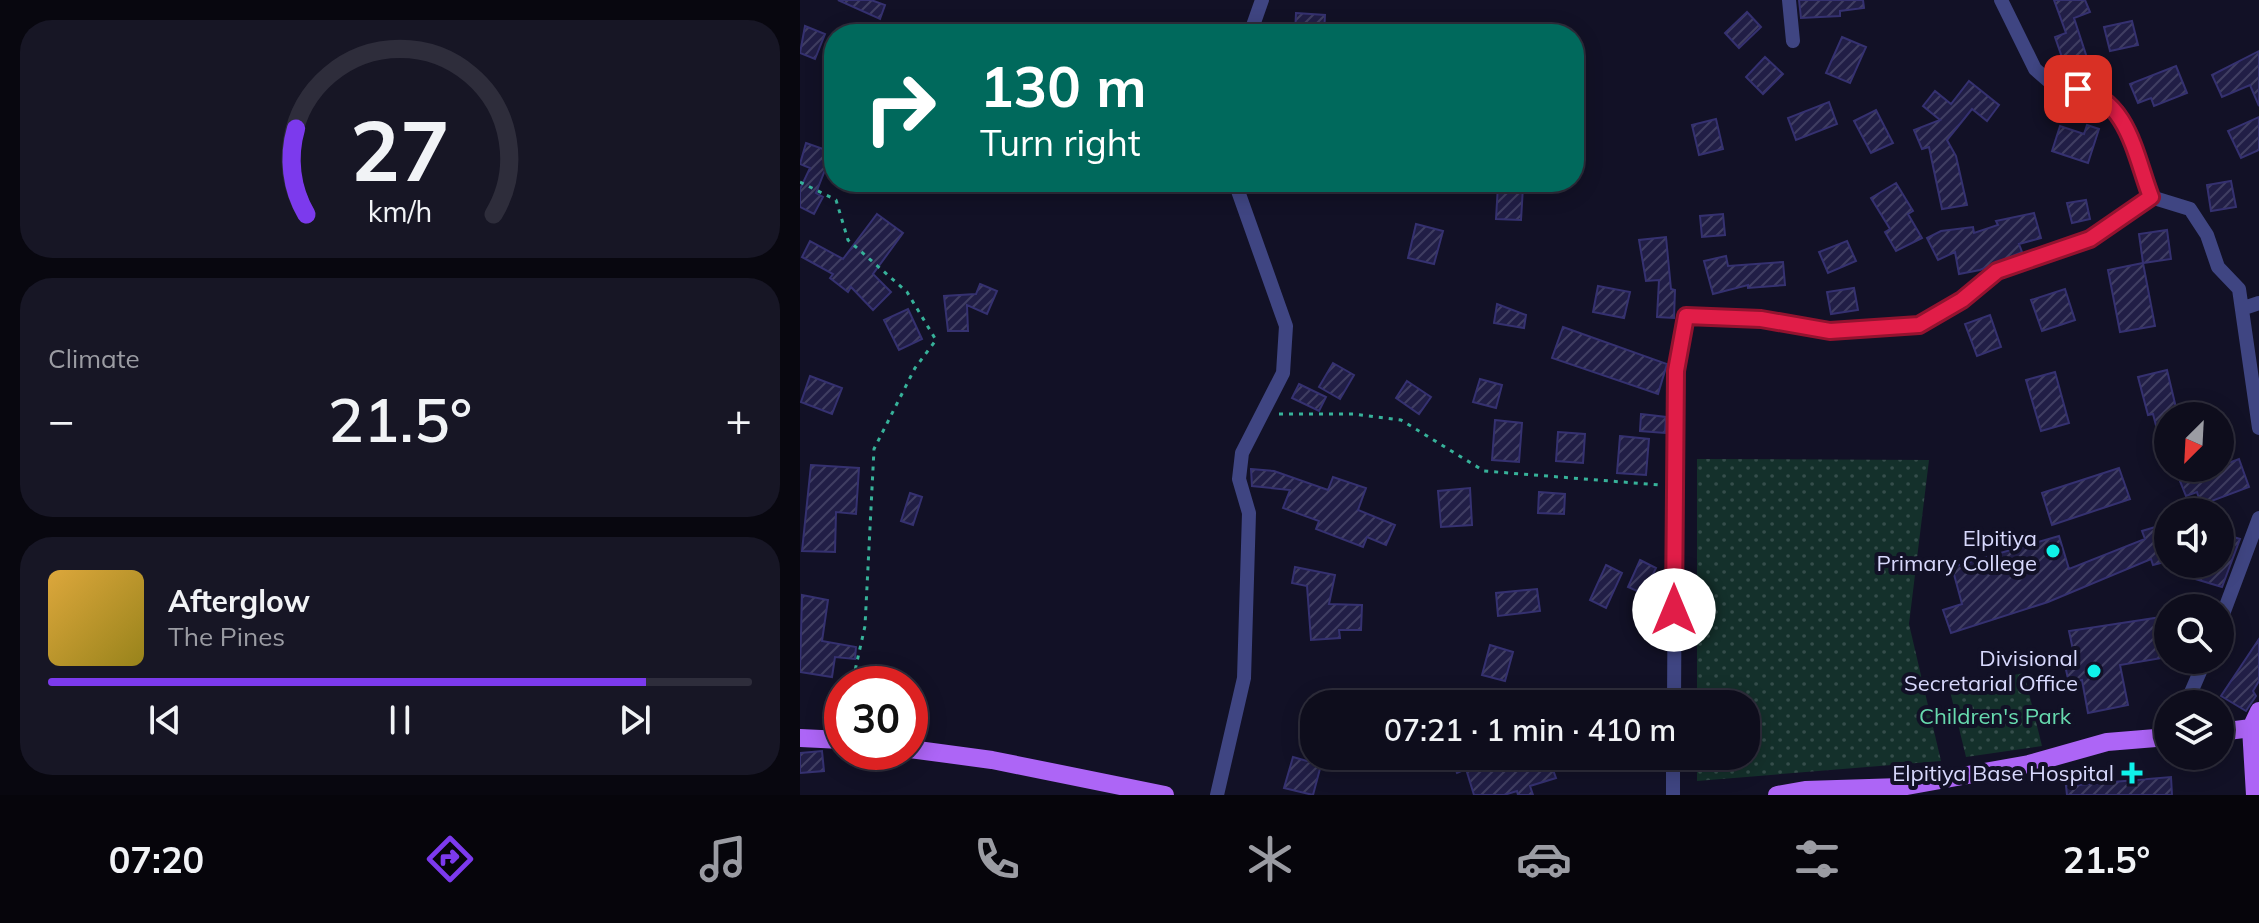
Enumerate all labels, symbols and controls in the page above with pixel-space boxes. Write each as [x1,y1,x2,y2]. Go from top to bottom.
text: 130 m [980,51,1147,121]
pin [2044,55,2112,123]
icon: right [848,56,952,160]
icon: arrive [2056,67,2100,111]
text: 27 [350,97,450,202]
text: Turn right [980,120,1141,165]
text: km/h [368,193,432,229]
text: Climate [48,342,140,375]
text: 21.5° [328,382,472,457]
text: − [48,392,74,447]
text: + [726,392,752,447]
north arrow [2154,402,2234,482]
map controls [2154,402,2234,770]
button: sound [2154,498,2234,578]
place label: Elpitiya Primary College [1877,524,2037,577]
marker: Elpitiya Primary College [2044,542,2062,560]
position arrow [1632,568,1716,652]
text: Afterglow [168,582,310,620]
button: search [2154,594,2234,674]
text: The Pines [168,620,285,653]
place label: Divisional Secretarial Office [1904,644,2078,697]
marker: Divisional Secretarial Office [2085,662,2103,680]
speed limit sign: 30 [824,666,928,770]
button: layers [2154,690,2234,770]
icon: previous [143,698,187,742]
icon: pause [378,698,422,742]
icon: next [613,698,657,742]
park label: Children's Park [1919,702,2072,730]
text: 07:21 · 1 min · 410 m [1384,711,1676,749]
place label: Elpitiya Base Hospital [1892,759,2114,787]
marker: Elpitiya Base Hospital [2121,762,2143,784]
icon: directions [422,831,478,887]
icon: music [695,831,751,887]
icon: phone [969,831,1025,887]
icon: climate [1242,831,1298,887]
icon: car [1516,831,1572,887]
icon: filters [1789,831,1845,887]
text: 07:20 [109,837,204,882]
text: 21.5° [2063,837,2150,882]

